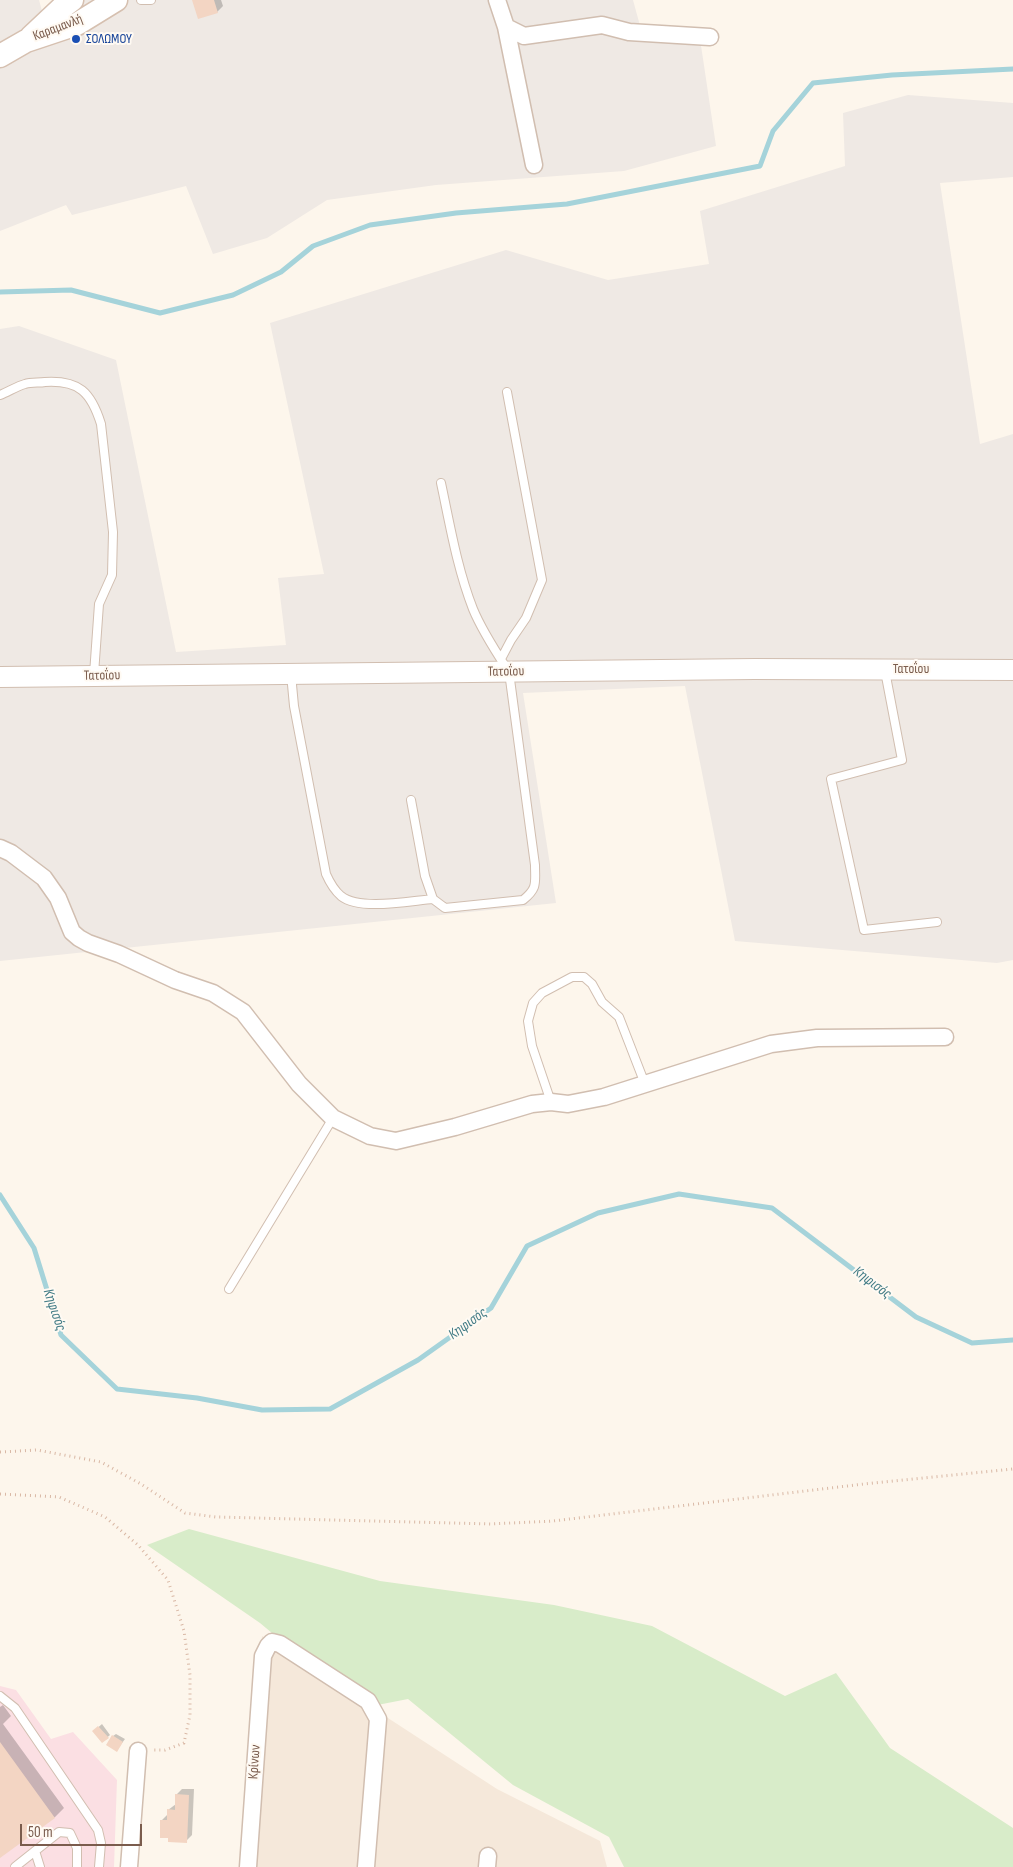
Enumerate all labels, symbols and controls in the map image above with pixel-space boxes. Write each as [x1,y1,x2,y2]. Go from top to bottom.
street label: Καραμανλή [31,11,85,45]
place label: ΣΟΛΩΜΟΥ [86,31,132,47]
marker: ΣΟΛΩΜΟΥ [70,33,82,45]
street label: Τατοΐου [893,661,929,677]
street label: Τατοΐου [488,663,524,681]
street label: Τατοΐου [84,667,120,685]
water label: Κηφισός [849,1263,895,1303]
water label: Κηφισός [38,1287,70,1333]
water label: Κηφισός [445,1304,491,1344]
street label: Κρίνων [245,1744,265,1780]
scale bar [22,1814,145,1846]
text: 50 m [28,1823,53,1842]

